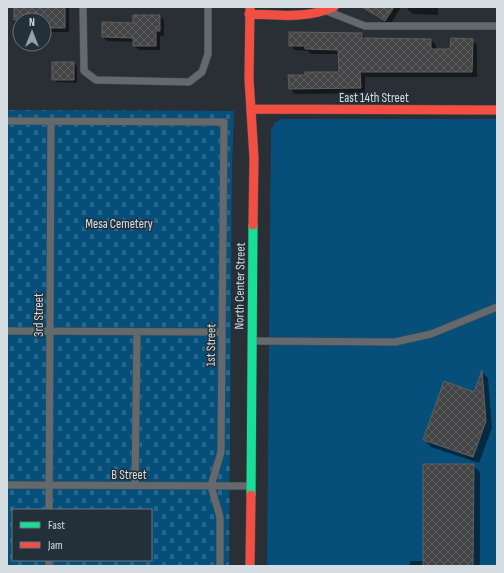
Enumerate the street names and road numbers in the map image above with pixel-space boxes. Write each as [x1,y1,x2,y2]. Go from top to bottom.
street label: East 14th Street [339,90,409,106]
street label: North Center Street [231,242,249,330]
street label: 3rd Street [31,293,47,337]
street label: 1st Street [203,324,219,366]
street label: B Street [111,467,147,483]

